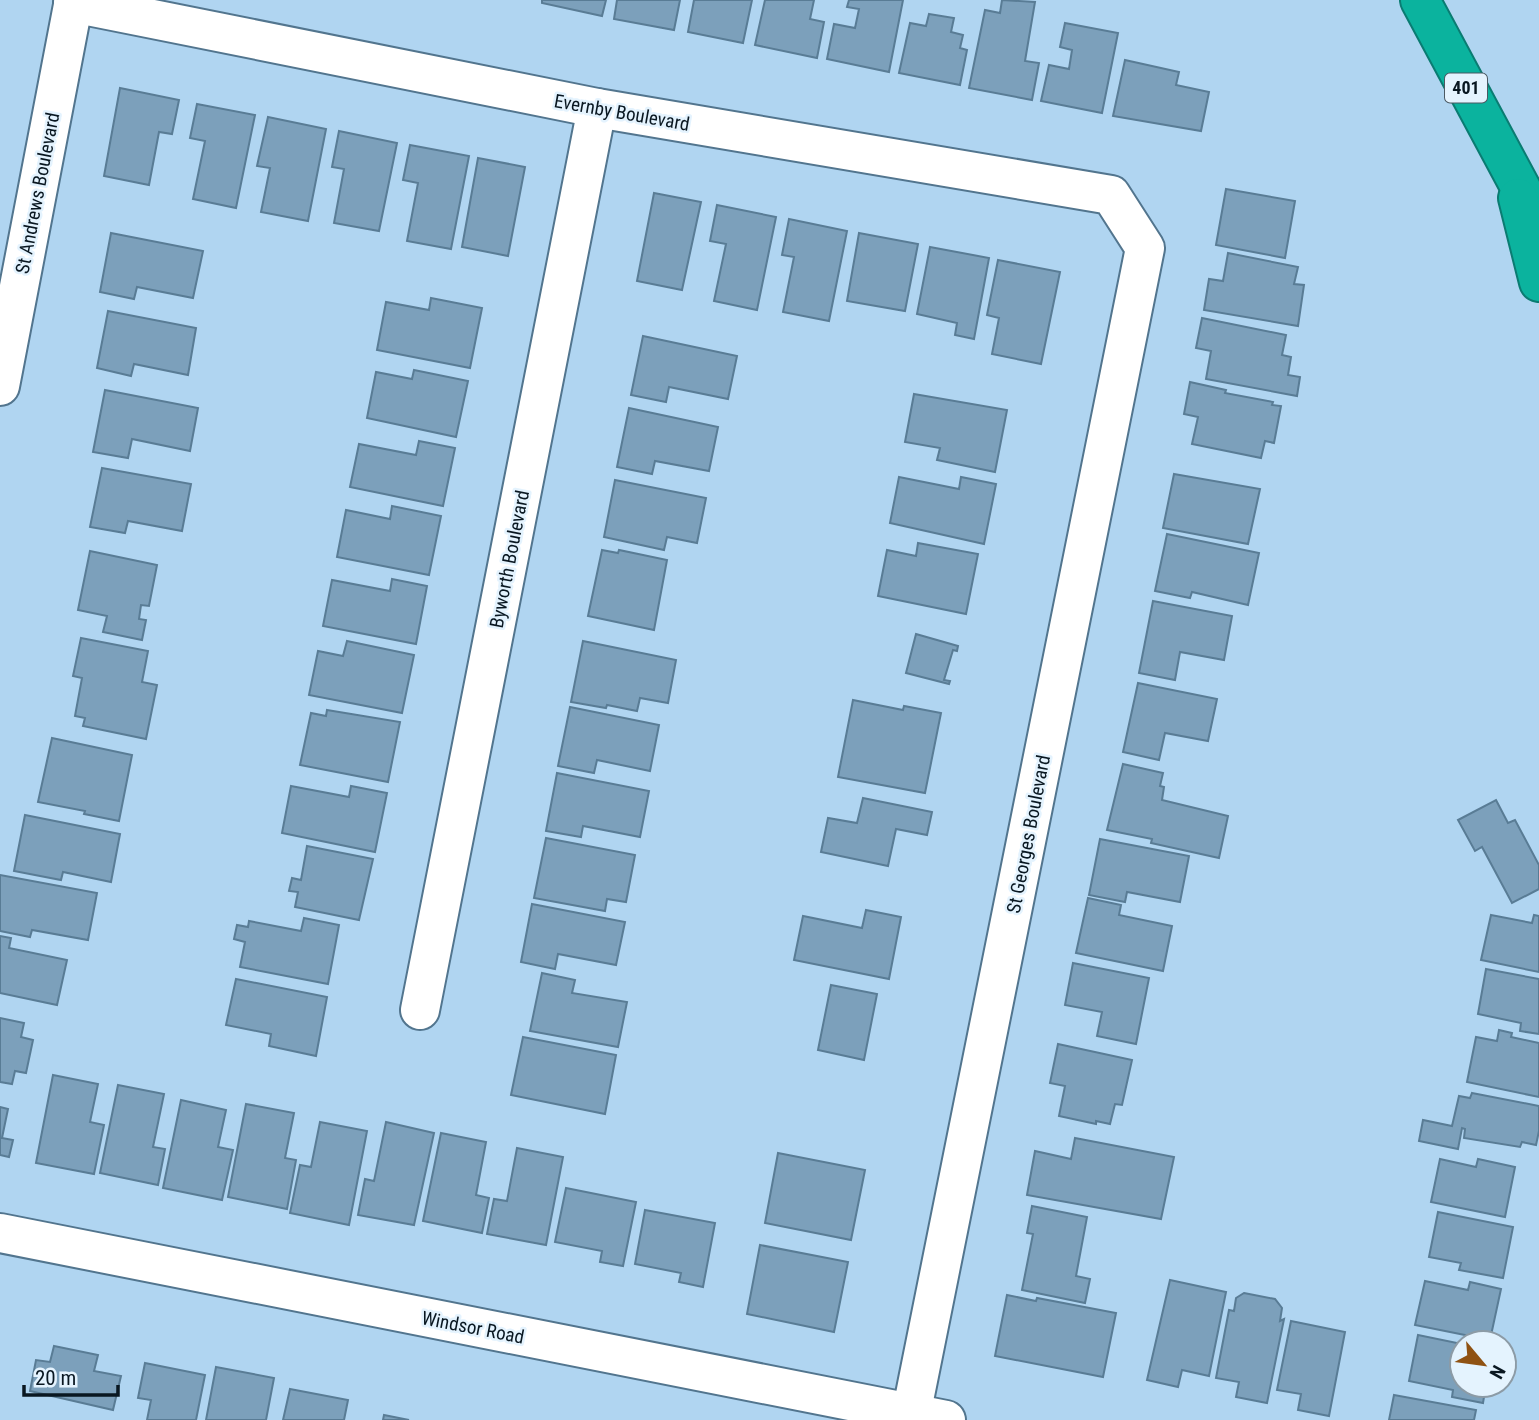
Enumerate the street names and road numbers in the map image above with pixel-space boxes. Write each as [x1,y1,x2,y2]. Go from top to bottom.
road number: 401 [1445,74,1487,102]
street label: Evernby Boulevard [552,89,691,136]
street label: St Andrews Boulevard [11,111,64,276]
street label: Byworth Boulevard [485,488,534,630]
street label: St Georges Boulevard [1002,753,1055,915]
street label: Windsor Road [420,1306,526,1349]

